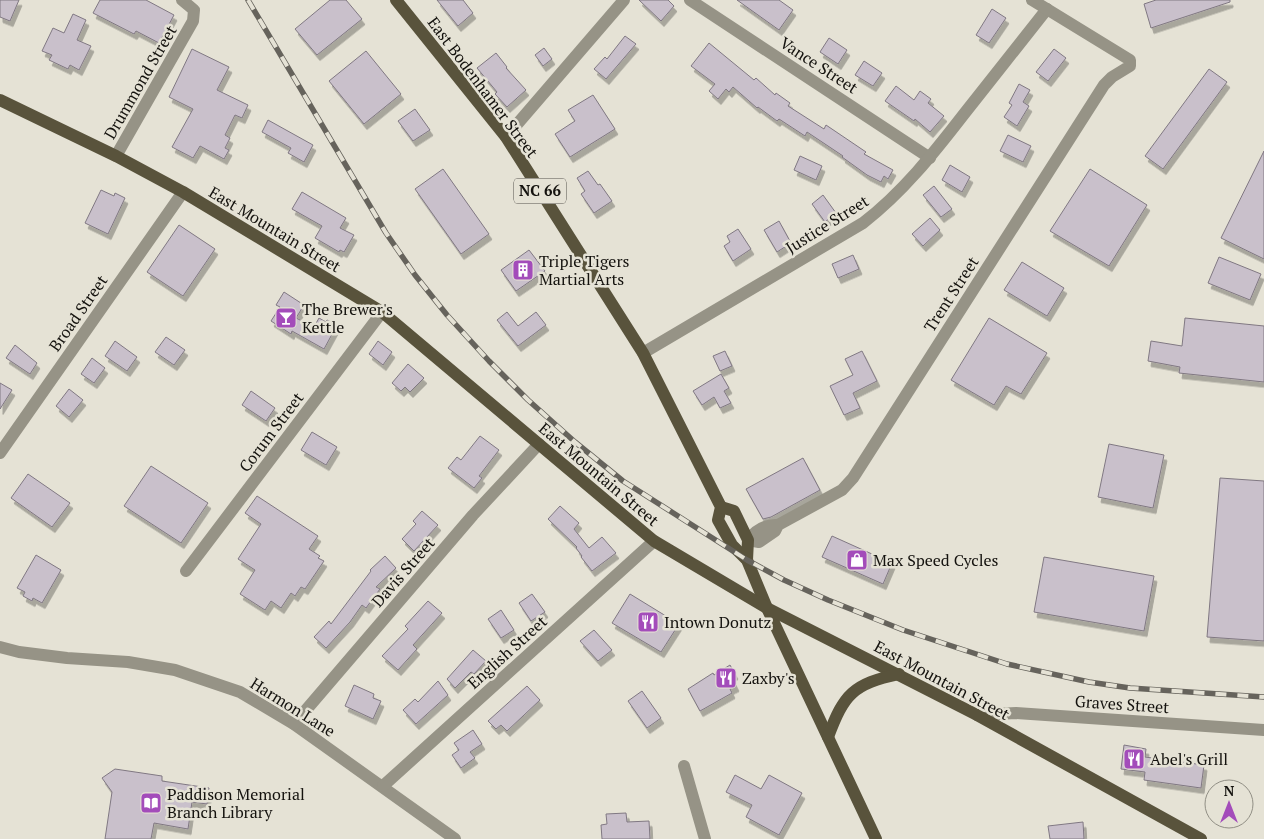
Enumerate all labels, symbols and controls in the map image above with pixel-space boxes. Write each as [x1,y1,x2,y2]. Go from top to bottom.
street label: East Bodenhamer Street [423,12,543,162]
street label: Drummond Street [98,21,182,143]
street label: Vance Street [776,32,862,99]
road number: NC 66 [514,178,566,204]
street label: East Mountain Street [205,181,345,277]
street label: Justice Street [781,190,873,258]
place label: Triple Tigers Martial Arts [539,250,630,290]
street label: Trent Street [918,252,984,336]
building icon: Triple Tigers Martial Arts [511,258,535,282]
street label: Broad Street [44,270,112,356]
place label: The Brewer's Kettle [302,298,393,338]
bar icon: The Brewer's Kettle [274,306,298,330]
street label: Corum Street [234,388,308,476]
street label: East Mountain Street [534,417,664,531]
street label: Davis Street [367,532,440,612]
shop icon: Max Speed Cycles [845,548,869,572]
place label: Max Speed Cycles [873,549,999,571]
street label: English Street [463,610,551,694]
restaurant icon: Intown Donutz [636,610,660,634]
place label: Intown Donutz [664,611,771,633]
street label: East Mountain Street [870,635,1014,725]
restaurant icon: Zaxby's [714,666,738,690]
place label: Zaxby's [742,667,795,689]
street label: Harmon Lane [246,672,340,742]
street label: Graves Street [1074,690,1170,718]
restaurant icon: Abel's Grill [1122,747,1146,771]
place label: Abel's Grill [1150,748,1228,770]
north arrow [1204,779,1254,829]
text: N [1224,781,1235,800]
place label: Paddison Memorial Branch Library [167,783,305,823]
library icon: Paddison Memorial Branch Library [139,791,163,815]

